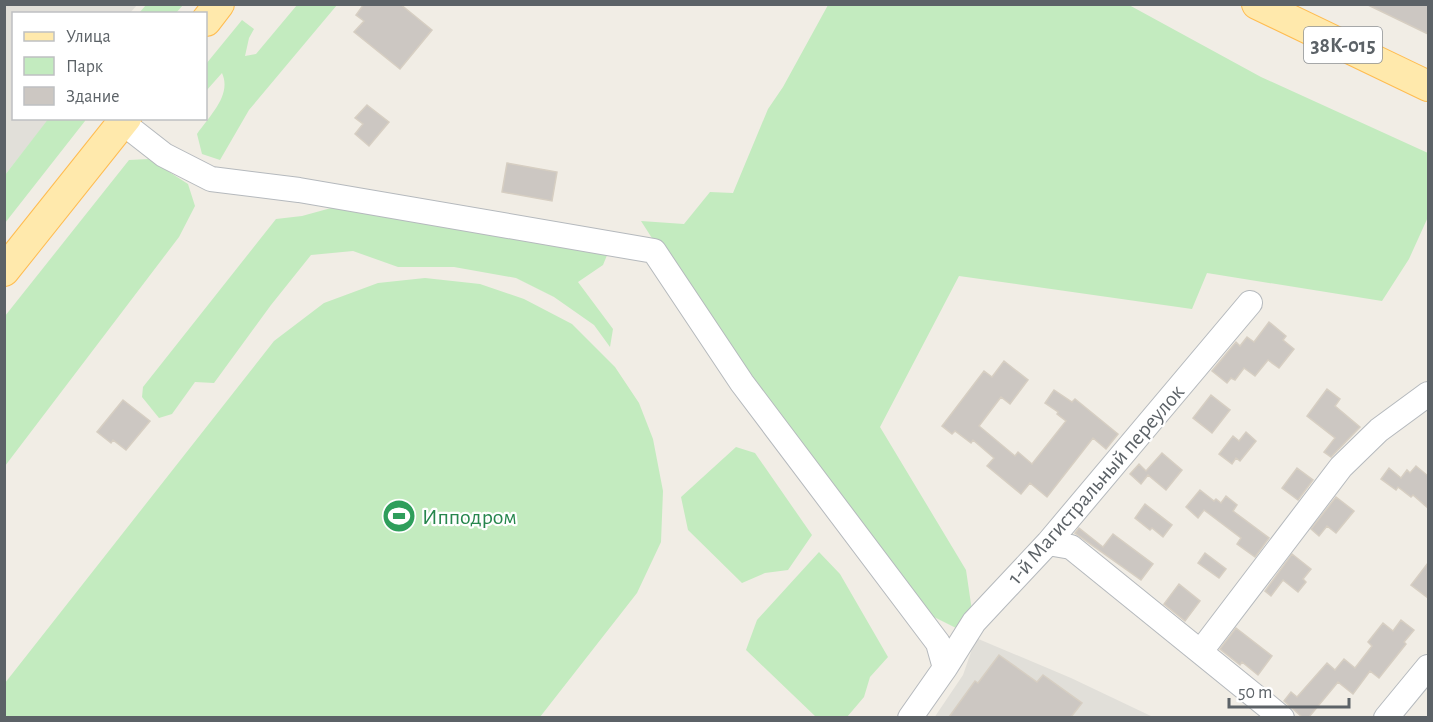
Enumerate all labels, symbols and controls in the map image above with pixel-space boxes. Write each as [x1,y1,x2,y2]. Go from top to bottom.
legend [12,12,207,120]
road number: 38К-015 [1304,27,1382,63]
text: Улица [66,28,111,46]
text: Парк [66,58,104,76]
text: Здание [66,88,120,106]
street label: 1-й Магистральный переулок [1003,381,1188,589]
sports icon: Ипподром [381,498,417,534]
place label: Ипподром [422,506,517,528]
scale bar [1229,671,1349,709]
text: 50 m [1238,684,1272,702]

